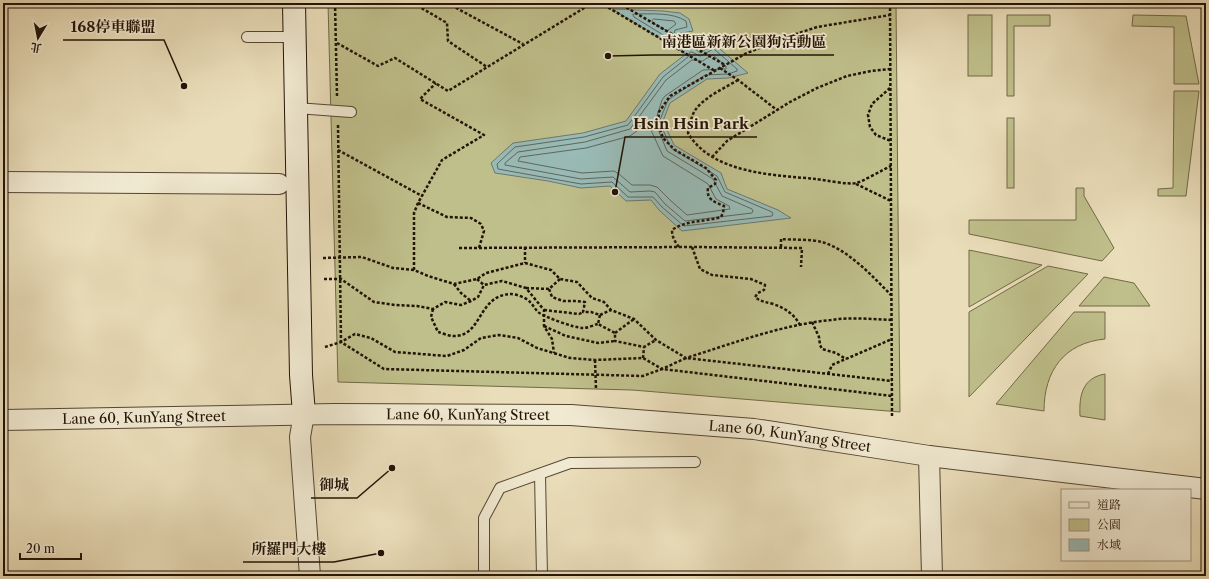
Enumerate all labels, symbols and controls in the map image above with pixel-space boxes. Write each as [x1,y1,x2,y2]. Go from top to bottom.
callout: 168停車聯盟 [63,13,164,40]
text: 168停車聯盟 [71,17,155,36]
north arrow [18,18,58,58]
callout: 南港區新新公園狗活動區 [653,28,834,55]
text: 南港區新新公園狗活動區 [661,32,827,51]
text: 北 [30,40,43,56]
callout: Hsin Hsin Park [625,110,757,137]
text: Hsin Hsin Park [633,114,750,133]
street label: Lane 60, KunYang Street [386,405,550,424]
street label: Lane 60, KunYang Street [62,407,226,428]
street label: Lane 60, KunYang Street [708,417,872,456]
callout: 御城 [311,471,357,498]
text: 御城 [319,475,349,494]
legend [1061,489,1191,561]
text: 道路 [1097,497,1121,512]
text: 公園 [1097,517,1121,532]
scale bar [20,535,81,561]
callout: 所羅門大樓 [243,535,334,562]
text: 水域 [1097,537,1121,552]
text: 所羅門大樓 [251,539,327,558]
text: 20 m [26,541,55,556]

